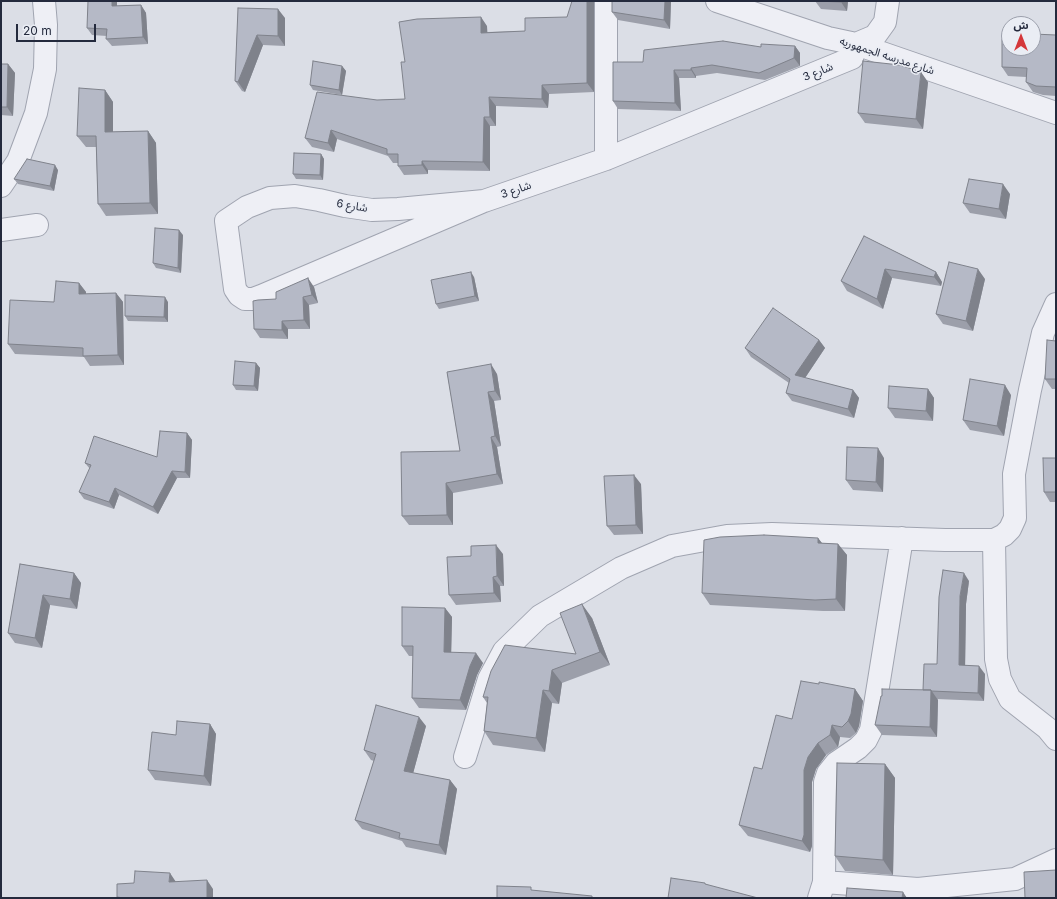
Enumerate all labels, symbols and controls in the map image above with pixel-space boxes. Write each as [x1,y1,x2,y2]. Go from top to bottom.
scale bar [18,16,98,42]
north arrow [1001,16,1041,56]
text: ش [1013,18,1029,32]
text: 20 m [23,23,52,38]
street label: شارع مدرسه الجمهوريه [838,34,936,78]
street label: شارع 3 [801,60,835,84]
street label: شارع 3 [499,179,533,201]
street label: شارع 6 [335,197,369,215]

